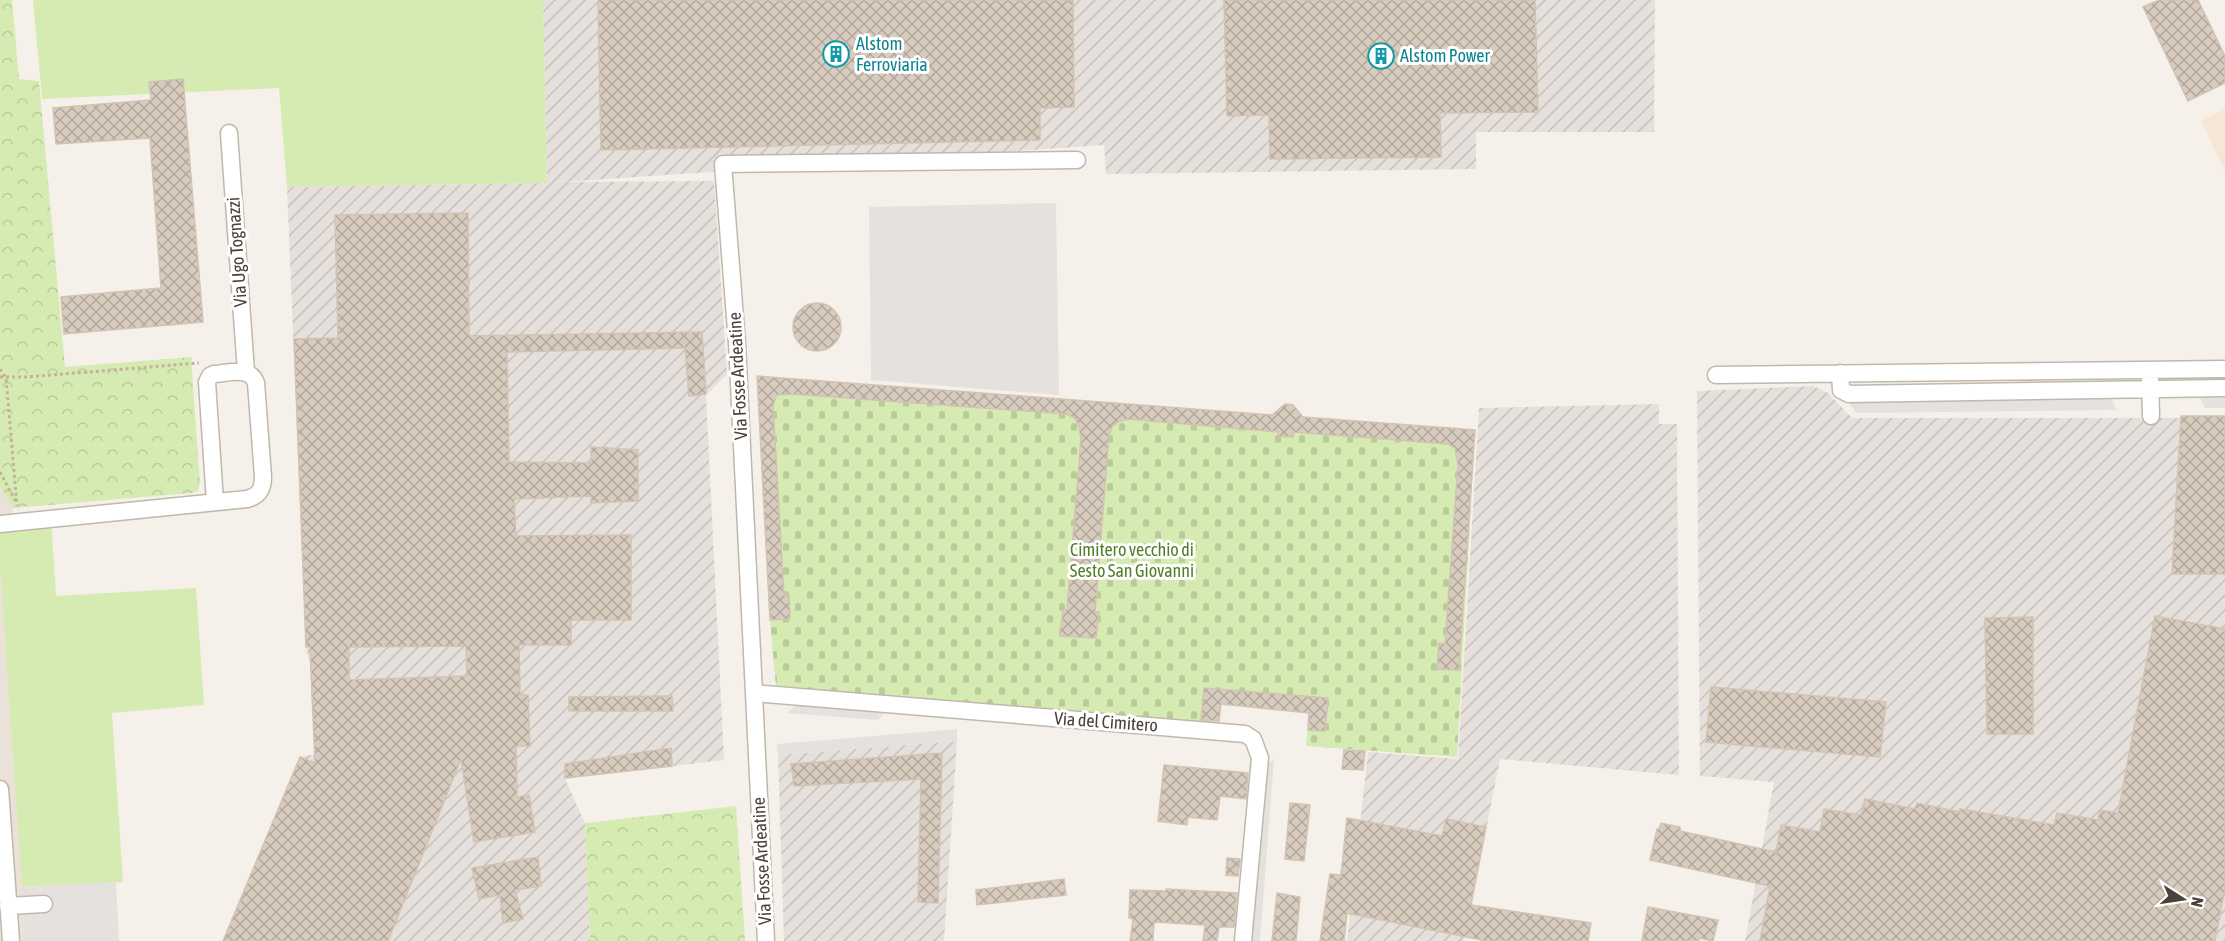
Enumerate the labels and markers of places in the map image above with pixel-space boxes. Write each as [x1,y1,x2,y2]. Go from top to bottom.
place label: Alstom Ferroviaria [856,33,928,75]
building icon: Alstom Ferroviaria [821,39,851,69]
building icon: Alstom Power [1366,41,1396,71]
place label: Alstom Power [1400,45,1490,66]

